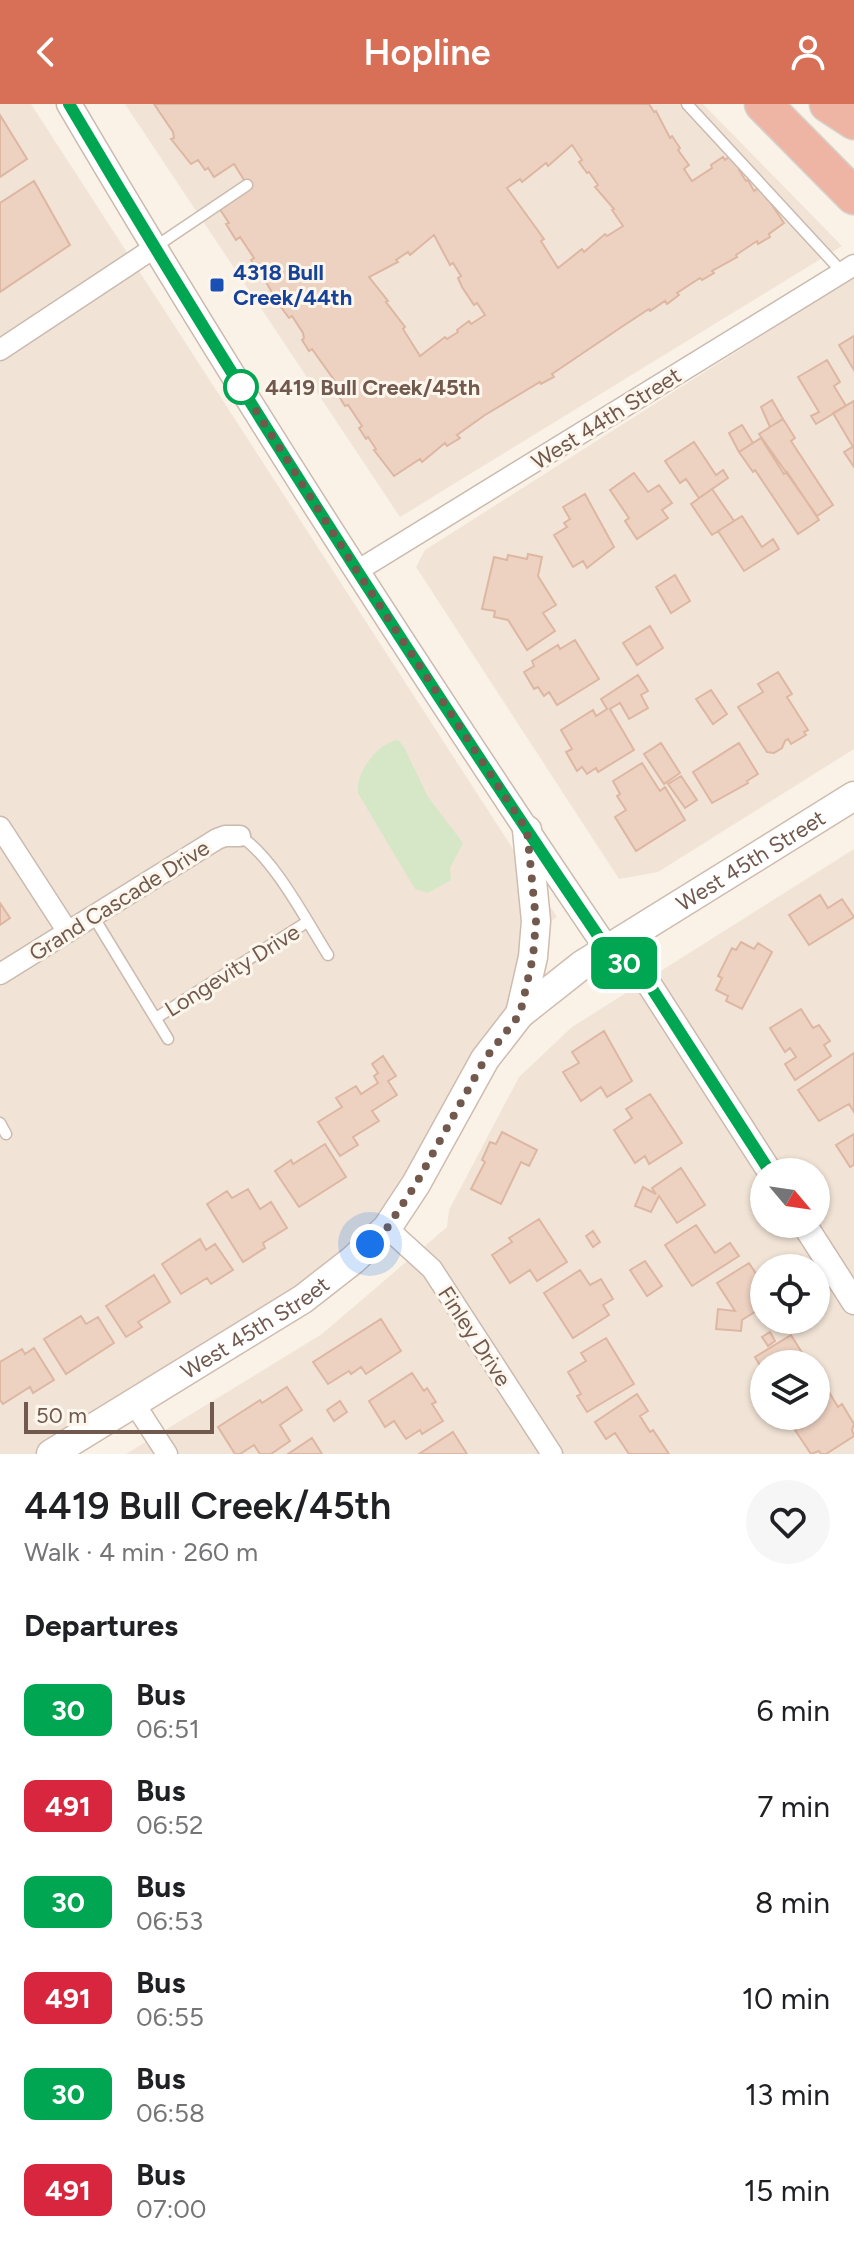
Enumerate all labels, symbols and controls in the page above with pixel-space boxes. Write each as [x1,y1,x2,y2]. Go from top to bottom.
icon: back [24,30,68,74]
icon: person [786,30,830,74]
text: Hopline [363,31,491,74]
place label: 4318 Bull Creek/44th [233,259,352,311]
marker: 4318 Bull Creek/44th [208,276,226,294]
street label: West 44th Street [527,362,686,475]
marker: 4419 Bull Creek/45th [224,370,258,404]
place label: 4419 Bull Creek/45th [265,374,480,401]
street label: West 45th Street [671,804,830,917]
street label: Grand Cascade Drive [24,834,214,967]
street label: Longevity Drive [160,918,305,1023]
line badge: 30 [588,937,660,989]
text: 30 [607,946,641,980]
north arrow [750,1158,830,1238]
map controls [750,1158,830,1430]
your location [350,1224,390,1264]
button: locate [750,1254,830,1334]
street label: West 45th Street [176,1271,335,1385]
street label: Finley Drive [432,1281,517,1391]
button: layers [750,1350,830,1430]
scale bar [24,1398,214,1434]
text: 50 m [36,1402,87,1429]
button: heart [746,1480,830,1564]
text: 4419 Bull Creek/45th [24,1483,391,1529]
text: Walk · 4 min · 260 m [24,1536,258,1568]
text: Departures [24,1607,178,1644]
text: Bus [136,1676,185,1713]
text: 6 min [756,1692,830,1729]
text: 30 [51,1693,85,1727]
text: 06:51 [136,1713,200,1745]
text: Bus [136,1772,185,1809]
text: 7 min [757,1788,830,1825]
text: 491 [45,1789,91,1823]
text: 06:52 [136,1809,203,1841]
text: Bus [136,1868,185,1905]
text: 8 min [755,1884,830,1921]
text: 30 [51,1885,85,1919]
text: 06:53 [136,1905,203,1937]
text: Bus [136,1964,185,2001]
text: 10 min [742,1980,830,2017]
text: 491 [45,1981,91,2015]
text: 06:55 [136,2001,204,2033]
text: Bus [136,2060,185,2097]
text: 13 min [745,2076,830,2113]
text: 30 [51,2077,85,2111]
text: 06:58 [136,2097,205,2129]
text: Bus [136,2156,185,2193]
text: 15 min [744,2172,830,2209]
text: 491 [45,2173,91,2207]
text: 07:00 [136,2193,207,2225]

